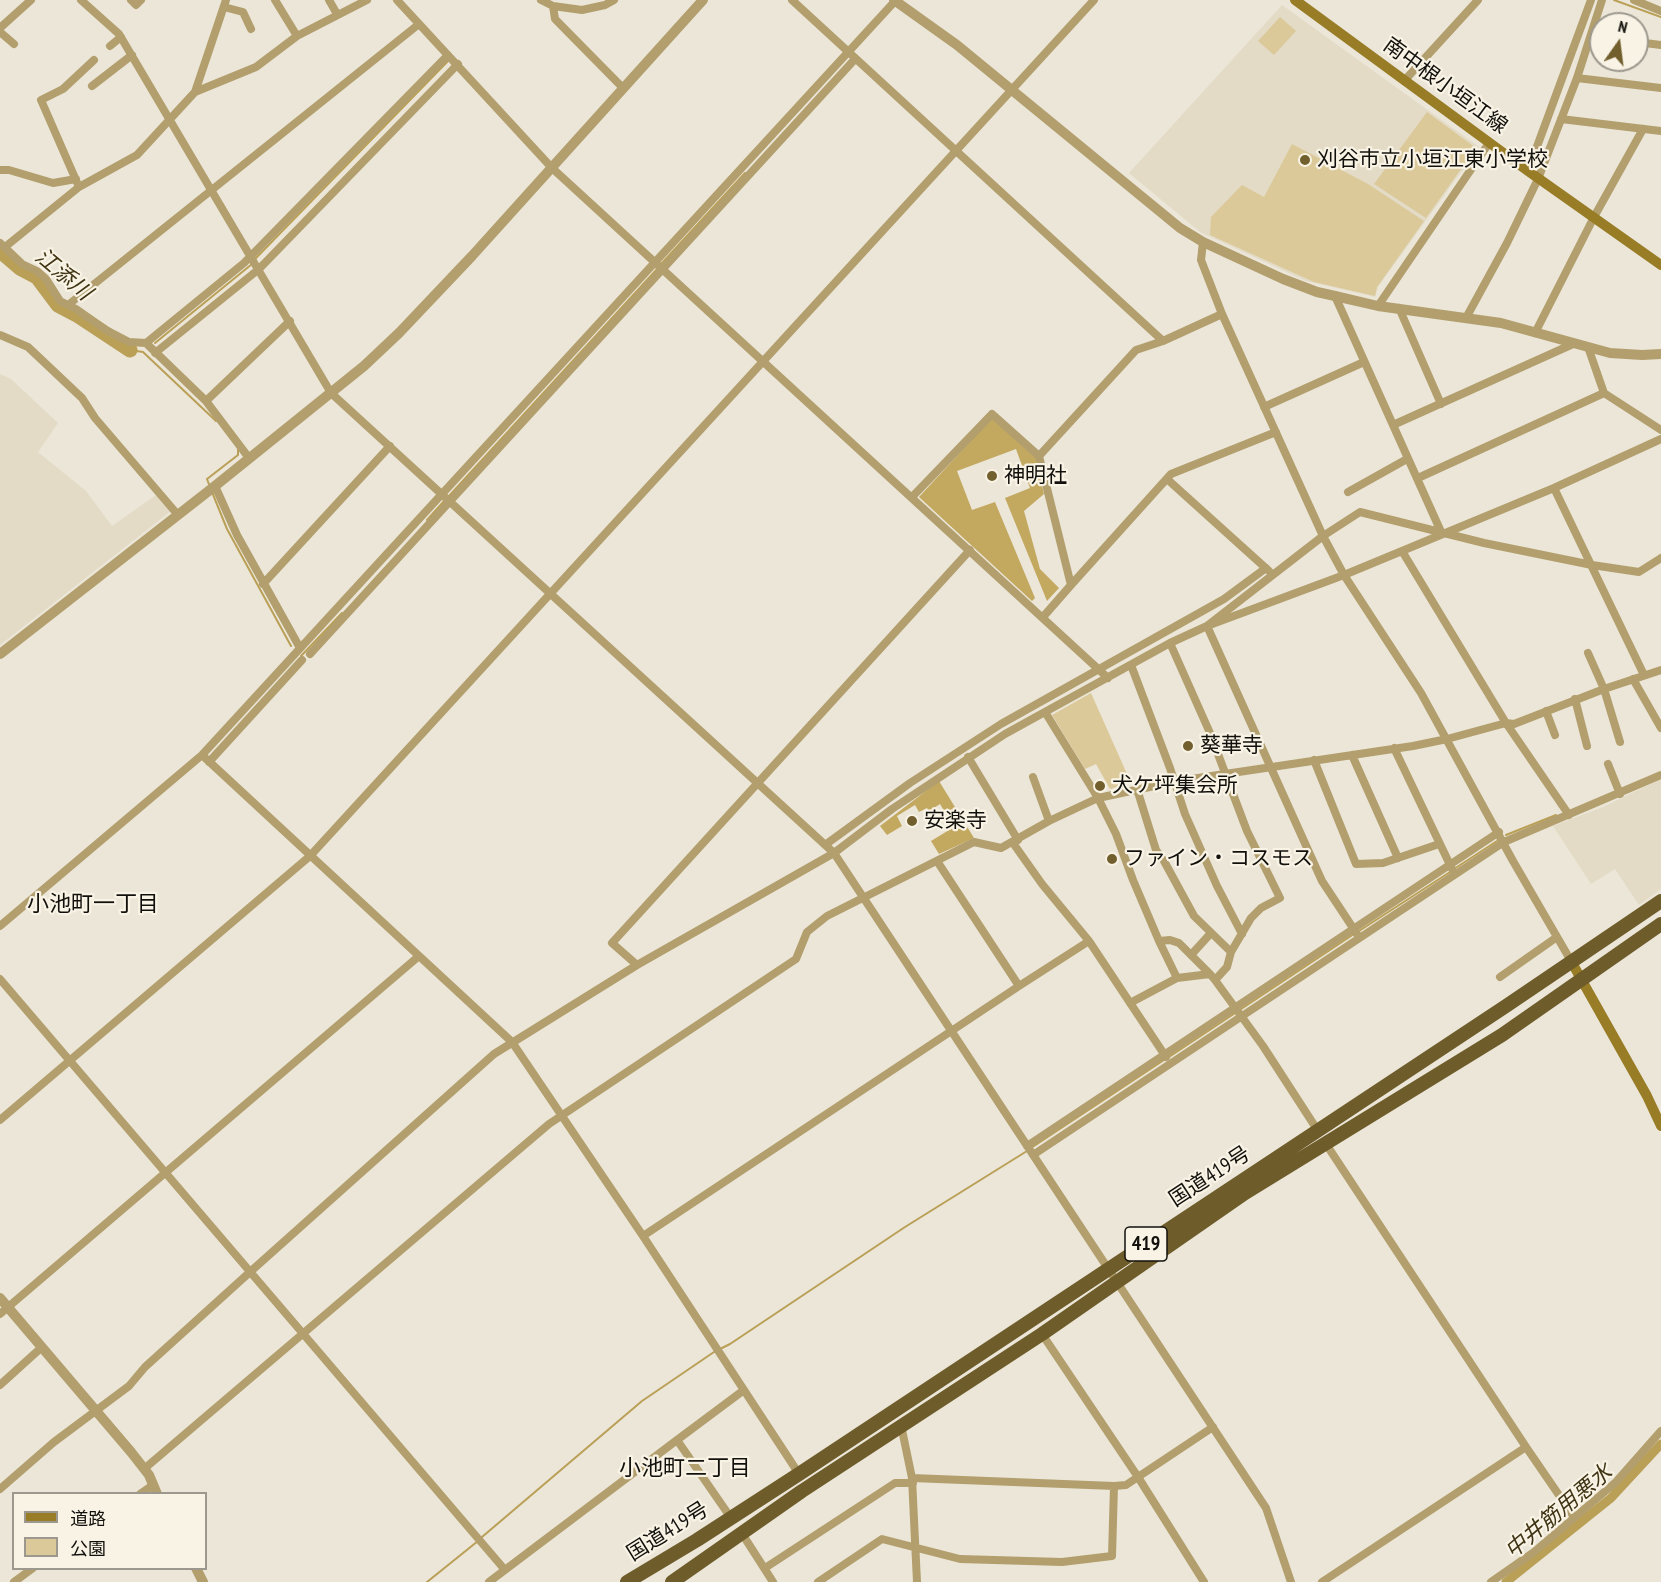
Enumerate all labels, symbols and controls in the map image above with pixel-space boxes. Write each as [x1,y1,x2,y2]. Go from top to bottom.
north arrow [1589,12,1649,72]
text: N [1616,16,1629,37]
street label: 南中根小垣江線 [1378,33,1512,139]
place label: 刈谷市立小垣江東小学校 [1317,147,1548,173]
marker: 刈谷市立小垣江東小学校 [1298,153,1312,167]
water label: 江添川 [29,244,97,306]
place label: 神明社 [1004,463,1067,489]
marker: 神明社 [985,469,999,483]
place label: 葵華寺 [1200,733,1263,759]
marker: 葵華寺 [1181,739,1195,753]
place label: 犬ケ坪集会所 [1112,773,1238,799]
marker: 犬ケ坪集会所 [1093,779,1107,793]
place label: 安楽寺 [924,808,987,834]
marker: 安楽寺 [905,814,919,828]
place label: ファイン・コスモス [1124,846,1313,872]
marker: ファイン・コスモス [1105,852,1119,866]
district label: 小池町一丁目 [27,892,159,918]
street label: 国道419号 [1165,1142,1255,1212]
road number: 419 [1125,1227,1167,1261]
district label: 小池町二丁目 [619,1456,751,1482]
water label: 中井筋用悪水 [1500,1459,1618,1565]
legend [12,1492,207,1570]
street label: 国道419号 [623,1497,713,1567]
text: 道路 [70,1507,106,1530]
text: 公園 [70,1537,106,1560]

